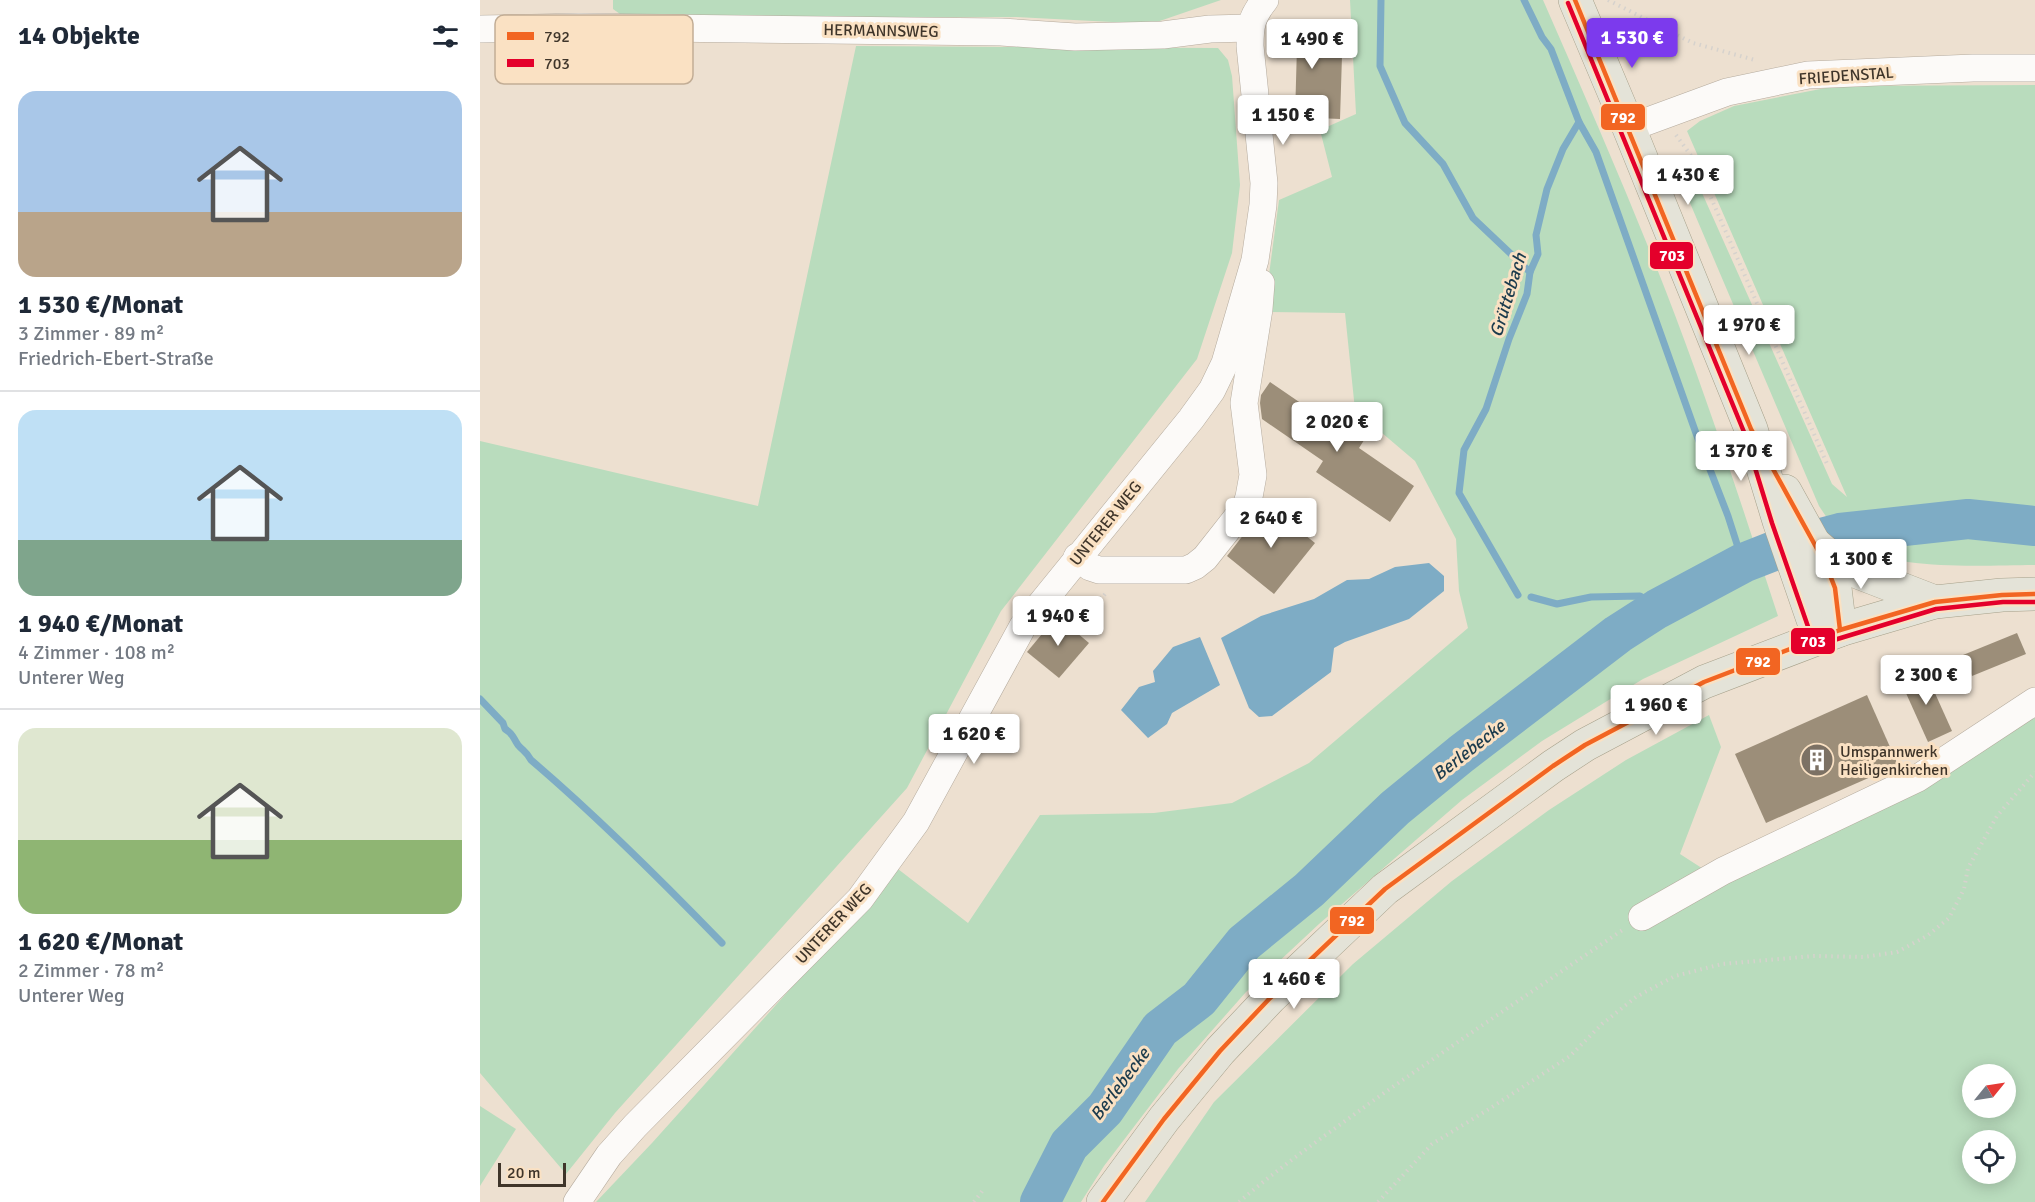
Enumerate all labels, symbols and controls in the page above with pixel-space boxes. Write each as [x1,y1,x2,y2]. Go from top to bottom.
legend [495,15,693,84]
pin: 1 530 € [1577,18,1687,69]
pin: 1 490 € [1257,19,1367,70]
text: 14 Objekte [18,20,140,52]
icon: filters [429,20,462,53]
street label: HERMANNSWEG [823,20,939,42]
text: 1 530 € [1601,25,1663,50]
text: 1 490 € [1281,26,1343,51]
text: 792 [544,27,570,47]
text: 703 [544,54,570,74]
street label: FRIEDENSTAL [1798,63,1894,89]
pin: 1 150 € [1228,95,1338,146]
text: 1 150 € [1252,102,1314,127]
line badge: 792 [1600,103,1646,131]
text: 792 [1610,108,1636,128]
icon: home [186,130,294,238]
pin: 1 430 € [1633,155,1743,206]
text: 1 430 € [1657,162,1719,187]
line badge: 703 [1649,241,1694,270]
text: 703 [1659,246,1685,266]
water label: Grüttebach [1485,249,1531,339]
text: 1 530 €/Monat [18,289,183,321]
pin: 1 970 € [1694,305,1804,356]
text: 1 970 € [1718,312,1780,337]
text: 3 Zimmer · 89 m² [18,321,164,346]
text: Friedrich-Ebert-Straße [18,346,214,371]
pin: 2 020 € [1282,402,1392,453]
text: 2 020 € [1306,409,1368,434]
pin: 1 370 € [1686,431,1796,482]
text: 1 370 € [1710,438,1772,463]
icon: home [186,449,294,557]
street label: UNTERER WEG [1066,477,1146,570]
pin: 2 640 € [1216,498,1326,549]
text: 2 640 € [1240,505,1302,530]
pin: 1 300 € [1806,539,1916,590]
text: 1 300 € [1830,546,1892,571]
pin: 1 940 € [1003,596,1113,647]
text: 1 940 € [1027,603,1089,628]
text: 1 940 €/Monat [18,608,183,640]
line badge: 703 [1790,627,1836,655]
text: 703 [1800,632,1826,652]
text: 4 Zimmer · 108 m² [18,640,175,665]
line badge: 792 [1735,647,1781,676]
text: 792 [1745,652,1771,672]
pin: 2 300 € [1871,655,1981,706]
text: 2 300 € [1895,662,1957,687]
text: Unterer Weg [18,665,125,690]
pin: 1 960 € [1601,685,1711,736]
text: 1 960 € [1625,692,1687,717]
pin: 1 620 € [919,714,1029,765]
water label: Berlebecke [1429,714,1510,785]
text: 1 620 € [943,721,1005,746]
building icon: Umspannwerk Heiligenkirchen [1799,742,1835,778]
place label: Umspannwerk Heiligenkirchen [1840,742,1948,780]
icon: home [186,767,294,875]
street label: UNTERER WEG [791,879,876,968]
line badge: 792 [1329,906,1375,935]
text: 792 [1339,911,1365,931]
text: 1 620 €/Monat [18,926,183,958]
text: 2 Zimmer · 78 m² [18,958,164,983]
pin: 1 460 € [1239,959,1349,1010]
text: 1 460 € [1263,966,1325,991]
text: Unterer Weg [18,983,125,1008]
water label: Berlebecke [1086,1043,1155,1125]
north arrow [1962,1064,2016,1118]
map controls [1962,1064,2016,1184]
button: locate [1962,1130,2016,1184]
scale bar [498,1160,566,1188]
text: 20 m [507,1163,541,1183]

